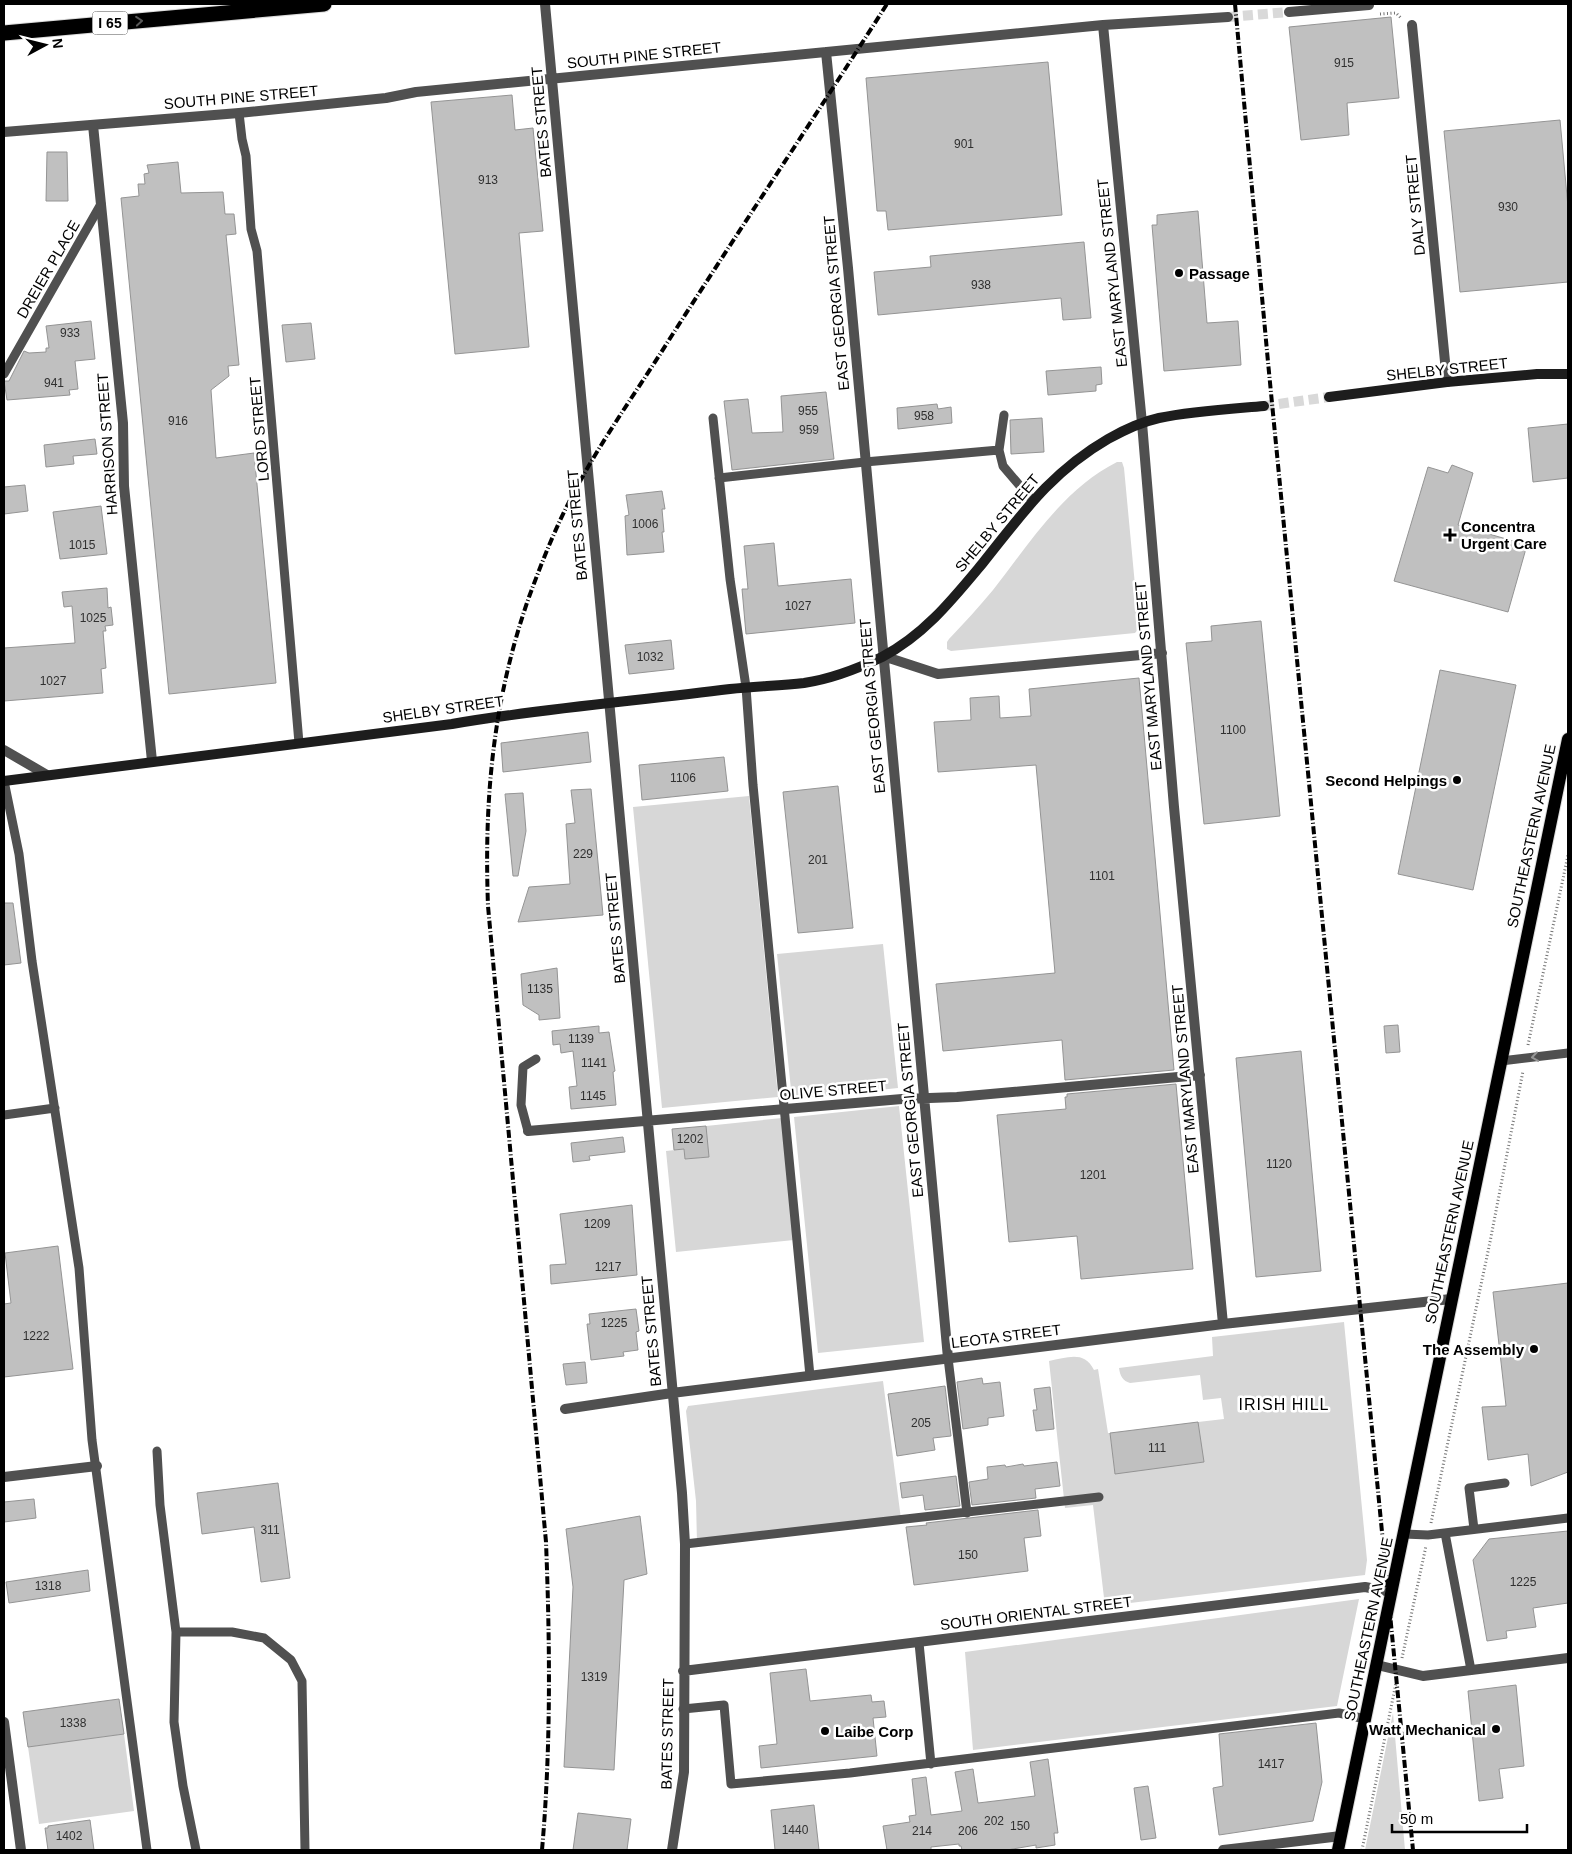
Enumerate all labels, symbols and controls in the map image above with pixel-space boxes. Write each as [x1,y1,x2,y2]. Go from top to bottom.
road number: I 65 [92,12,128,34]
one-way arrow [136,15,144,26]
north arrow [20,20,70,70]
text: N [49,37,66,49]
street label: SOUTH PINE STREET [566,38,722,72]
house number: 915 [1334,56,1354,70]
street label: BATES STREET [528,66,554,178]
street label: SOUTH PINE STREET [163,82,319,112]
house number: 901 [954,137,974,151]
street label: DALY STREET [1402,154,1428,256]
house number: 913 [478,173,498,187]
street label: EAST MARYLAND STREET [1094,178,1130,368]
house number: 930 [1498,200,1518,214]
street label: EAST GEORGIA STREET [820,215,852,391]
street label: DREIER PLACE [13,217,83,321]
place label: Passage [1189,265,1250,282]
marker: Passage [1173,267,1185,279]
house number: 938 [971,278,991,292]
house number: 933 [60,326,80,340]
street label: SHELBY STREET [1385,354,1509,384]
street label: HARRISON STREET [94,372,120,516]
house number: 941 [44,376,64,390]
street label: LORD STREET [246,376,272,482]
house number: 955 [798,404,818,418]
house number: 958 [914,409,934,423]
house number: 916 [168,414,188,428]
house number: 959 [799,423,819,437]
street label: BATES STREET [564,469,590,581]
street label: SHELBY STREET [951,471,1043,575]
house number: 1006 [632,517,659,531]
place label: Concentra Urgent Care [1461,518,1547,552]
marker: Concentra Urgent Care [1443,528,1457,542]
house number: 1015 [69,538,96,552]
street label: EAST MARYLAND STREET [1131,581,1165,771]
house number: 1027 [785,599,812,613]
house number: 1025 [80,611,107,625]
street label: EAST GEORGIA STREET [856,618,888,794]
house number: 1032 [637,650,664,664]
house number: 1027 [40,674,67,688]
street label: SHELBY STREET [381,692,505,726]
house number: 1100 [1220,723,1246,737]
street label: SOUTHEASTERN AVENUE [1503,743,1559,929]
house number: 1106 [670,771,696,785]
place label: Second Helpings [1325,772,1447,789]
marker: Second Helpings [1451,774,1463,786]
house number: 229 [573,847,593,861]
house number: 201 [808,853,828,867]
house number: 1101 [1089,869,1115,883]
street label: BATES STREET [602,872,628,984]
house number: 1135 [527,982,553,996]
street label: EAST MARYLAND STREET [1168,984,1202,1174]
street label: EAST GEORGIA STREET [894,1022,926,1198]
house number: 1139 [568,1032,594,1046]
one-way arrow [1530,1051,1538,1062]
house number: 1141 [581,1056,607,1070]
street label: OLIVE STREET [779,1077,887,1103]
house number: 1145 [580,1089,606,1103]
house number: 1202 [677,1132,704,1146]
street label: SOUTHEASTERN AVENUE [1421,1139,1477,1325]
house number: 1120 [1266,1157,1292,1171]
house number: 1201 [1080,1168,1107,1182]
house number: 1209 [584,1217,611,1231]
house number: 1217 [595,1260,622,1274]
street label: BATES STREET [638,1275,664,1387]
house number: 1225 [601,1316,628,1330]
street label: LEOTA STREET [950,1321,1062,1351]
house number: 1222 [23,1329,50,1343]
place label: The Assembly [1423,1341,1525,1358]
marker: The Assembly [1528,1343,1540,1355]
district label: IRISH HILL [1239,1396,1329,1413]
house number: 205 [911,1416,931,1430]
house number: 111 [1148,1441,1166,1455]
house number: 311 [260,1523,280,1537]
street label: SOUTHEASTERN AVENUE [1340,1536,1396,1722]
house number: 150 [958,1548,978,1562]
house number: 1225 [1510,1575,1537,1589]
house number: 1318 [35,1579,62,1593]
street label: SOUTH ORIENTAL STREET [939,1593,1133,1633]
house number: 1319 [581,1670,608,1684]
street label: BATES STREET [658,1678,676,1790]
house number: 1338 [60,1716,87,1730]
place label: Watt Mechanical [1369,1721,1486,1738]
place label: Laibe Corp [835,1723,913,1740]
marker: Watt Mechanical [1490,1723,1502,1735]
marker: Laibe Corp [819,1725,831,1737]
house number: 1417 [1258,1757,1285,1771]
scale bar [1392,1802,1527,1834]
text: 50 m [1400,1810,1433,1827]
house number: 202 [984,1814,1004,1828]
house number: 150 [1010,1819,1030,1833]
house number: 1440 [782,1823,809,1837]
house number: 214 [912,1824,932,1838]
house number: 206 [958,1824,978,1838]
house number: 1402 [56,1829,83,1843]

